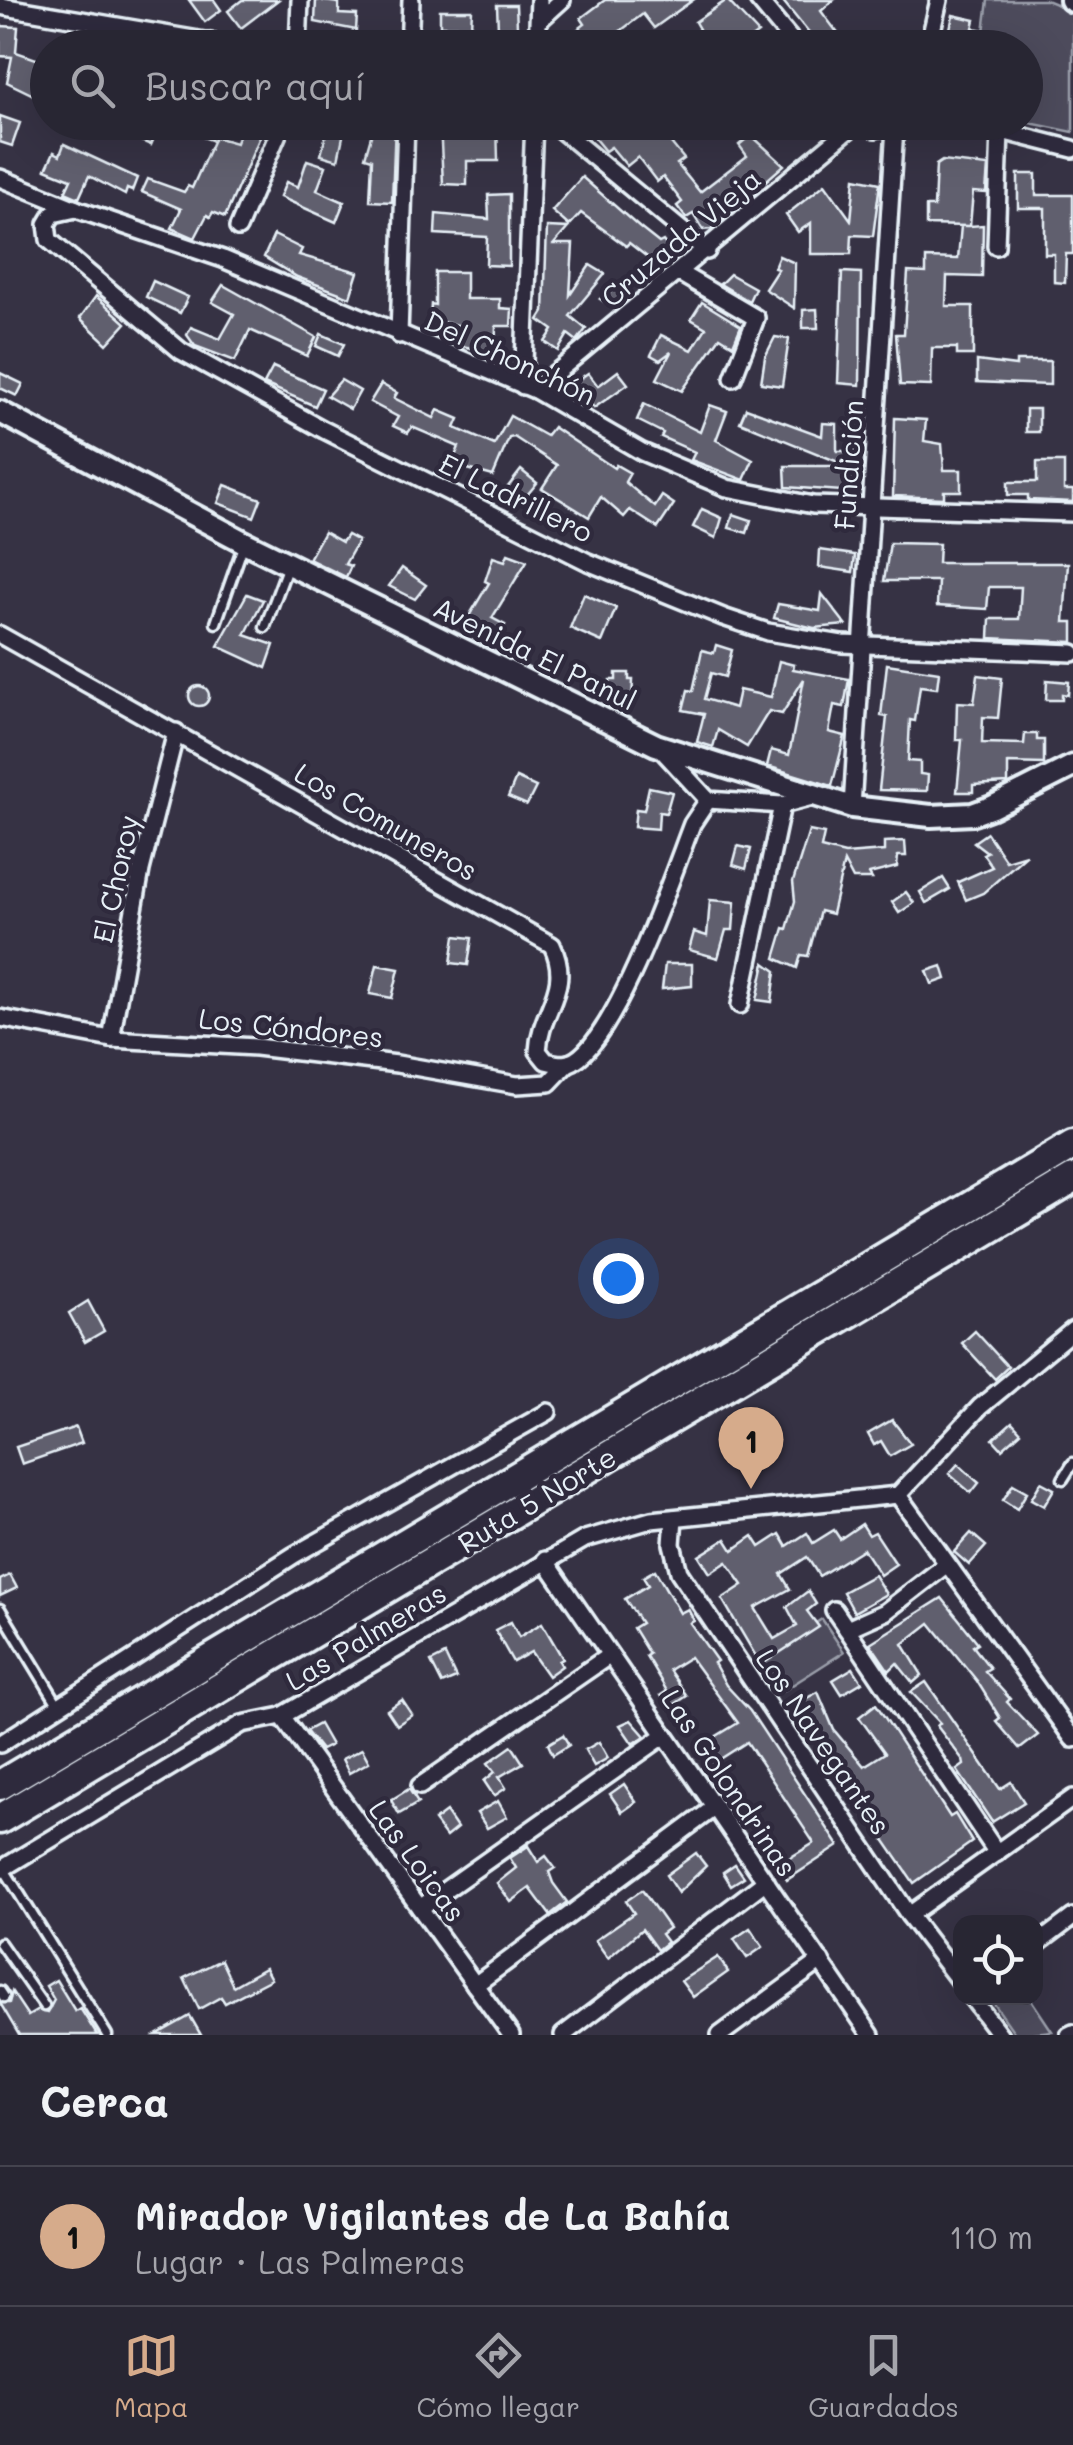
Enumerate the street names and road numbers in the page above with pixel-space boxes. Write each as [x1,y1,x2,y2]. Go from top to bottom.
street label: Cruzada Vieja [593,160,767,314]
street label: Del Chonchón [419,302,602,412]
street label: Fundición [826,399,870,531]
street label: El Ladrillero [434,444,599,550]
street label: Avenida El Panul [428,588,643,718]
street label: Los Comuneros [289,754,484,888]
street label: El Choroy [84,812,146,946]
street label: Los Cóndores [197,999,385,1055]
street label: Ruta 5 Norte [451,1438,622,1560]
street label: Las Palmeras [279,1574,452,1698]
street label: Los Navegantes [748,1642,899,1841]
street label: Las Golondrinas [654,1682,806,1883]
street label: Las Loicas [361,1792,474,1929]

